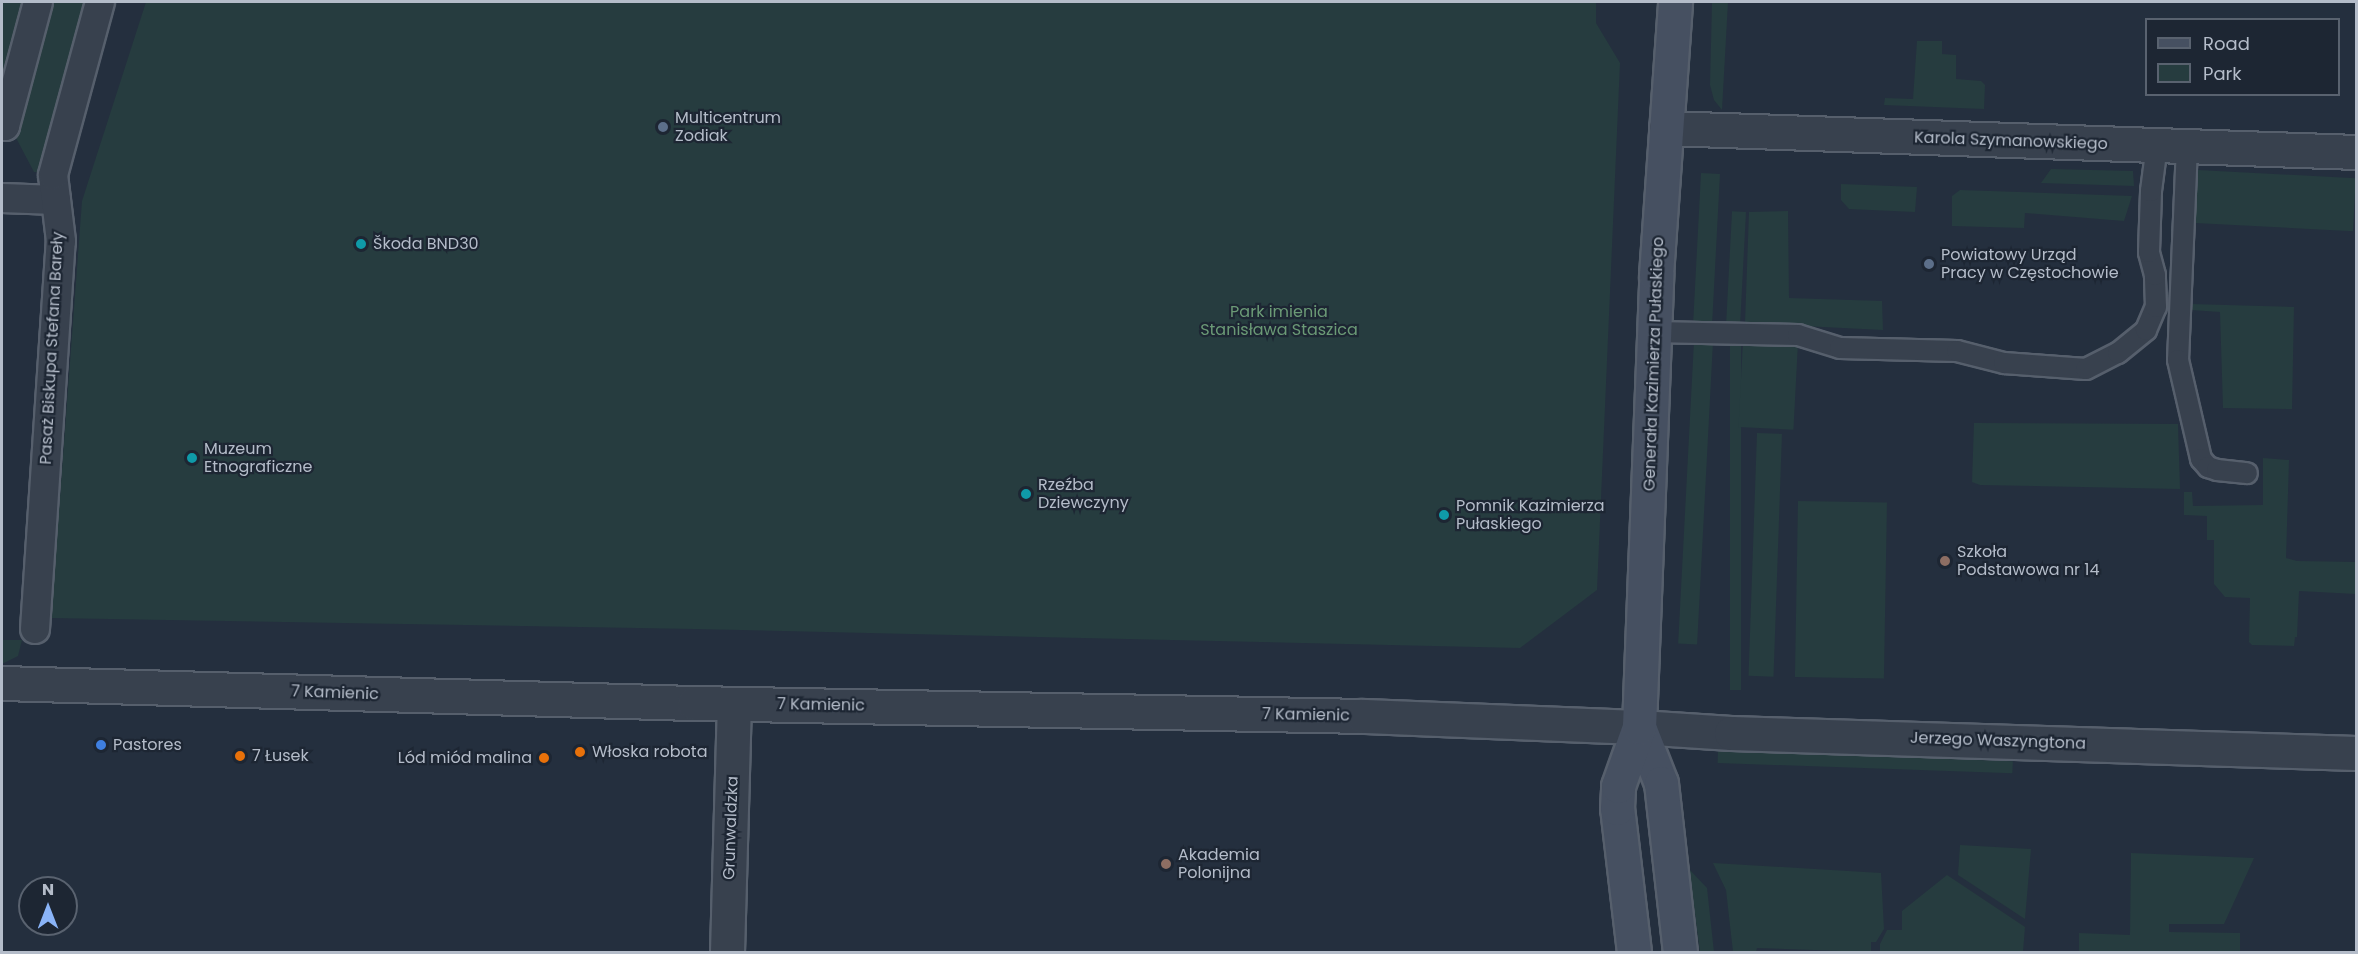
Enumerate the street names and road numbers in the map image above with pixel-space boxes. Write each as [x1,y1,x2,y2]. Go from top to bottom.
street label: Karola Szymanowskiego [1914,128,2108,154]
street label: Pasaż Biskupa Stefana Bareły [36,231,68,465]
street label: Generała Kazimierza Pułaskiego [1640,236,1668,492]
street label: 7 Kamienic [291,682,379,704]
street label: 7 Kamienic [777,695,865,715]
street label: 7 Kamienic [1262,705,1350,725]
street label: Jerzego Waszyngtona [1910,728,2086,754]
street label: Grunwaldzka [720,776,742,880]

